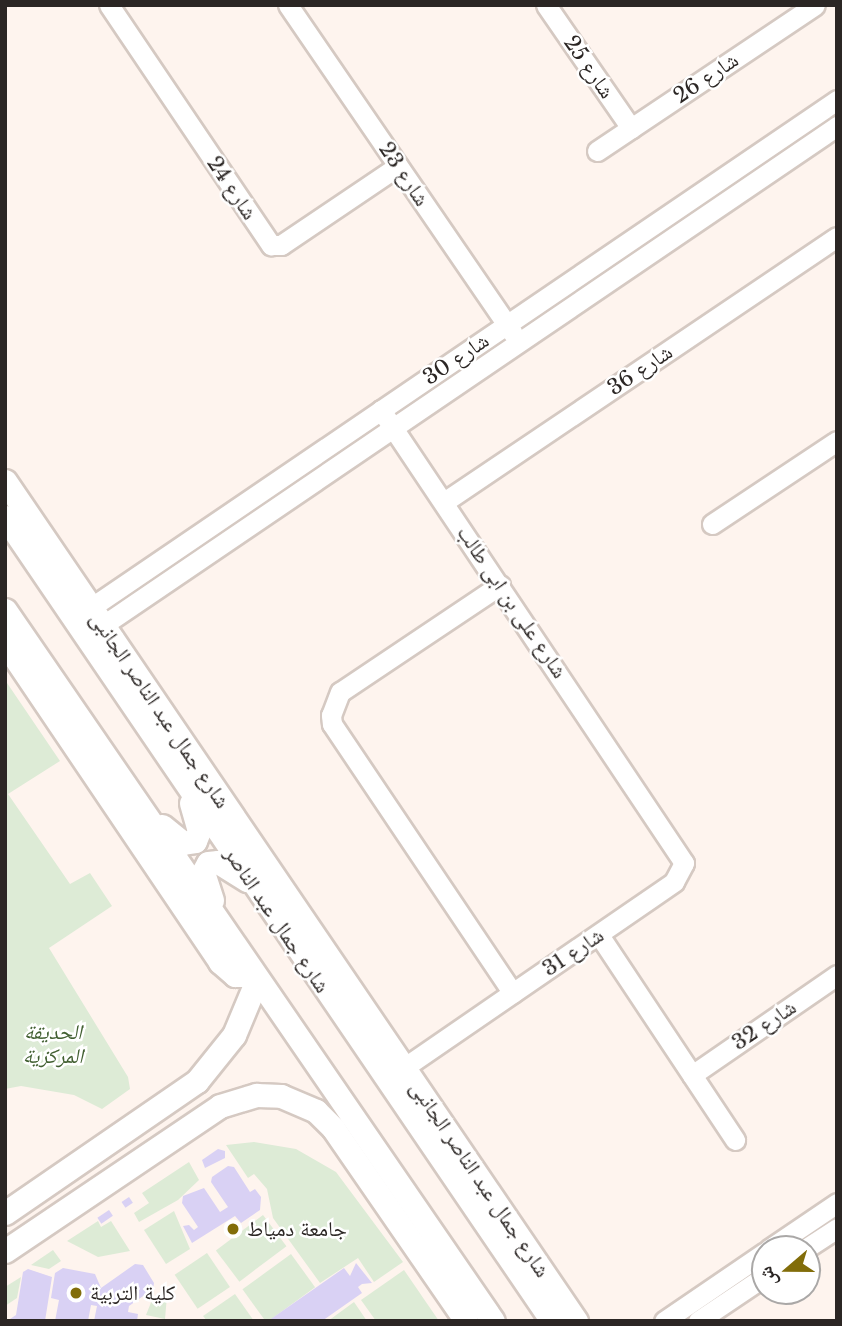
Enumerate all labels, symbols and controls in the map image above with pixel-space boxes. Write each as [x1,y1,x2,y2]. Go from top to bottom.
street label: شارع 25 [558,31,620,103]
street label: شارع 26 [669,47,743,109]
street label: شارع 23 [373,137,435,211]
street label: شارع 24 [202,151,262,225]
street label: شارع 30 [418,328,494,390]
street label: شارع 36 [603,339,677,401]
street label: شارع على بن ابى طالب [452,521,572,683]
street label: شارع جمال عبد الناصر الجانبى [85,607,235,813]
street label: شارع جمال عبد الناصر [219,842,335,998]
street label: شارع 31 [538,922,608,982]
street label: شارع 32 [727,994,801,1056]
park label: الحديقة المركزية [23,1019,83,1069]
street label: شارع جمال عبد الناصر الجانبى [405,1076,555,1282]
place label: جامعة دمياط [247,1216,347,1242]
marker: جامعة دمياط [225,1221,241,1237]
north arrow [751,1235,821,1305]
text: ش [753,1263,782,1290]
place label: كلية التربية [90,1280,175,1306]
marker: كلية التربية [68,1285,84,1301]

